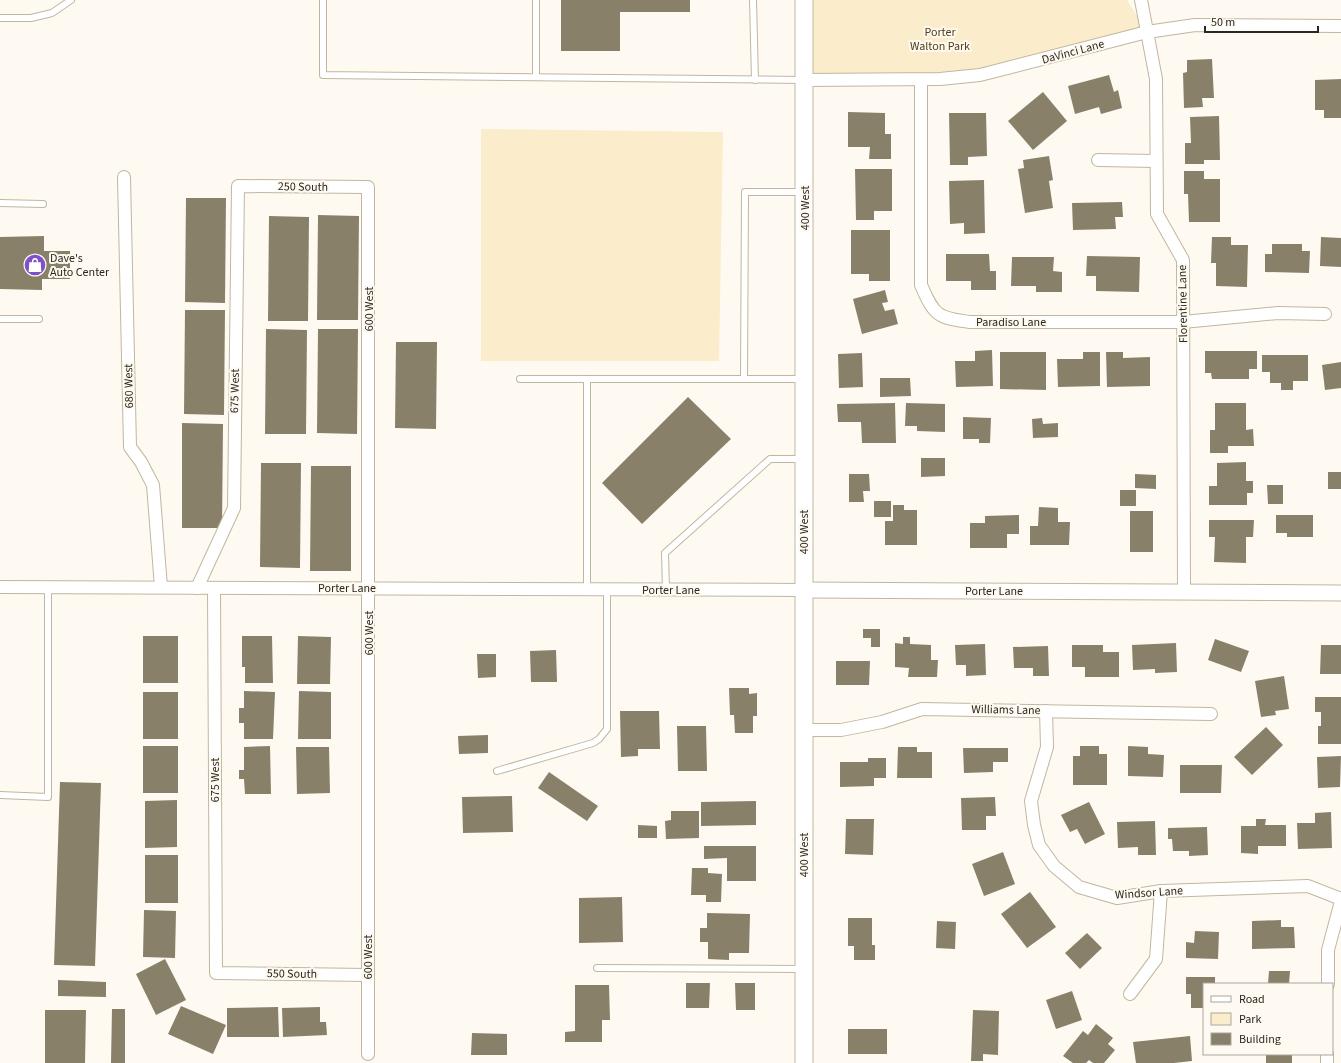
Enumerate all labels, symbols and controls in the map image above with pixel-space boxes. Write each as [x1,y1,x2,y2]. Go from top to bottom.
scale bar [1205,8,1318,34]
text: 50 m [1211,14,1235,31]
park label: Porter Walton Park [910,24,970,55]
street label: DaVinci Lane [1040,35,1106,69]
street label: 250 South [278,178,328,196]
street label: 400 West [797,186,814,230]
place label: Dave's Auto Center [50,250,110,281]
shop icon: Dave's Auto Center [22,252,48,278]
street label: Florentine Lane [1174,265,1192,343]
street label: 600 West [361,287,378,331]
street label: Paradiso Lane [976,314,1046,331]
street label: 680 West [120,364,138,408]
street label: 675 West [226,369,244,413]
street label: 400 West [796,510,813,554]
street label: Porter Lane [318,580,376,597]
street label: Porter Lane [642,582,700,599]
street label: Porter Lane [965,583,1023,600]
street label: 600 West [361,611,378,655]
street label: Williams Lane [971,701,1041,719]
street label: 675 West [207,758,224,802]
street label: 400 West [796,833,813,877]
street label: Windsor Lane [1114,882,1184,904]
street label: 600 West [360,935,377,979]
street label: 550 South [267,965,317,983]
legend [1203,983,1333,1055]
text: Road [1239,991,1265,1008]
text: Park [1239,1011,1261,1028]
text: Building [1239,1031,1281,1048]

